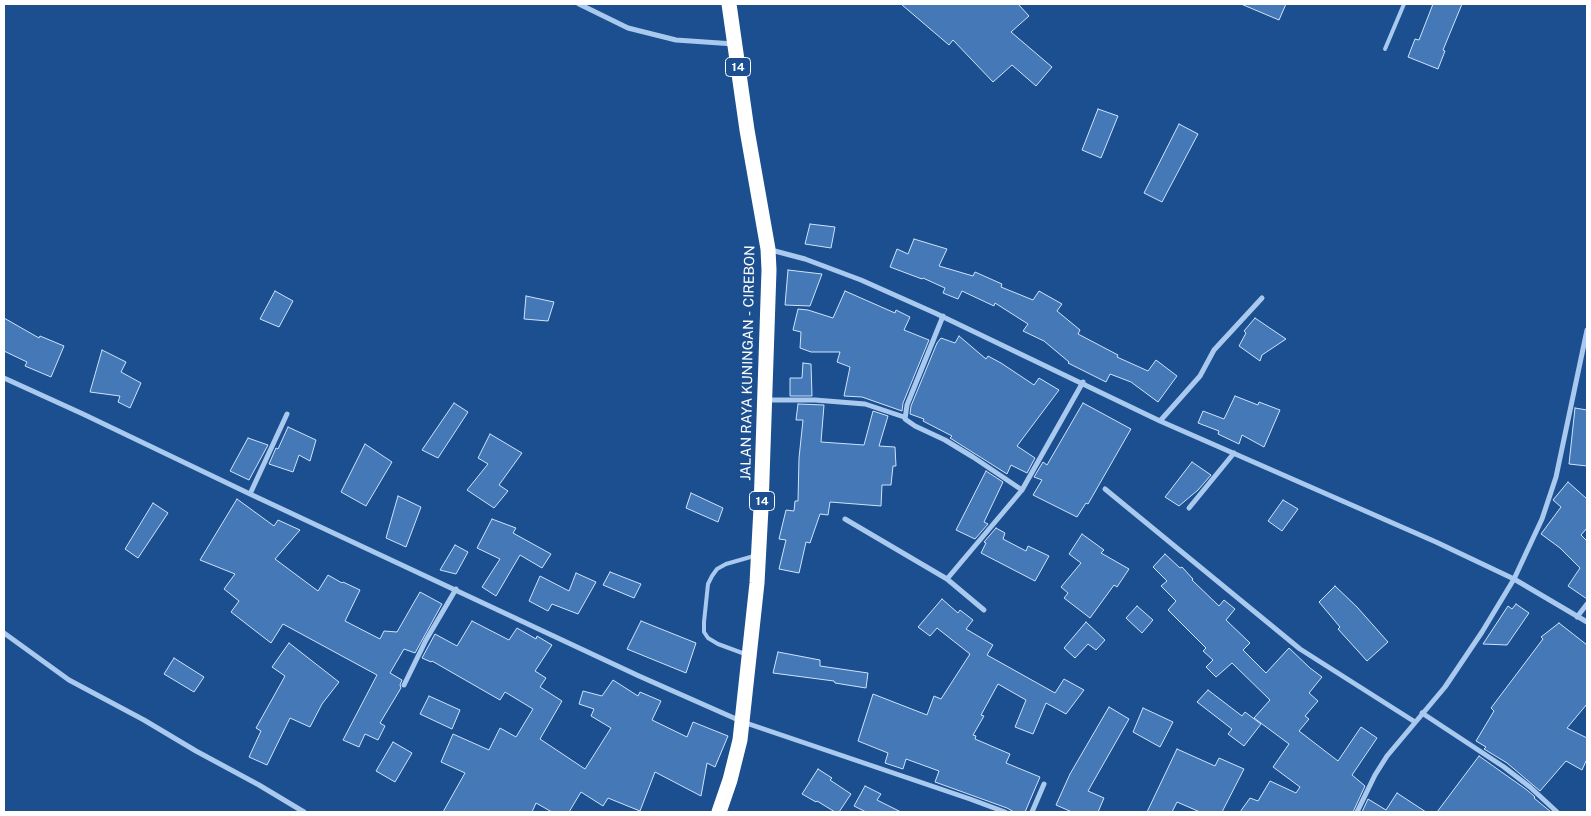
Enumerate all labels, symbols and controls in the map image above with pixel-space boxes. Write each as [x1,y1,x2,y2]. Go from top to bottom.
road number: 14 [726,58,750,76]
street label: JALAN RAYA KUNINGAN - CIREBON [738,245,758,481]
road number: 14 [750,492,774,511]

